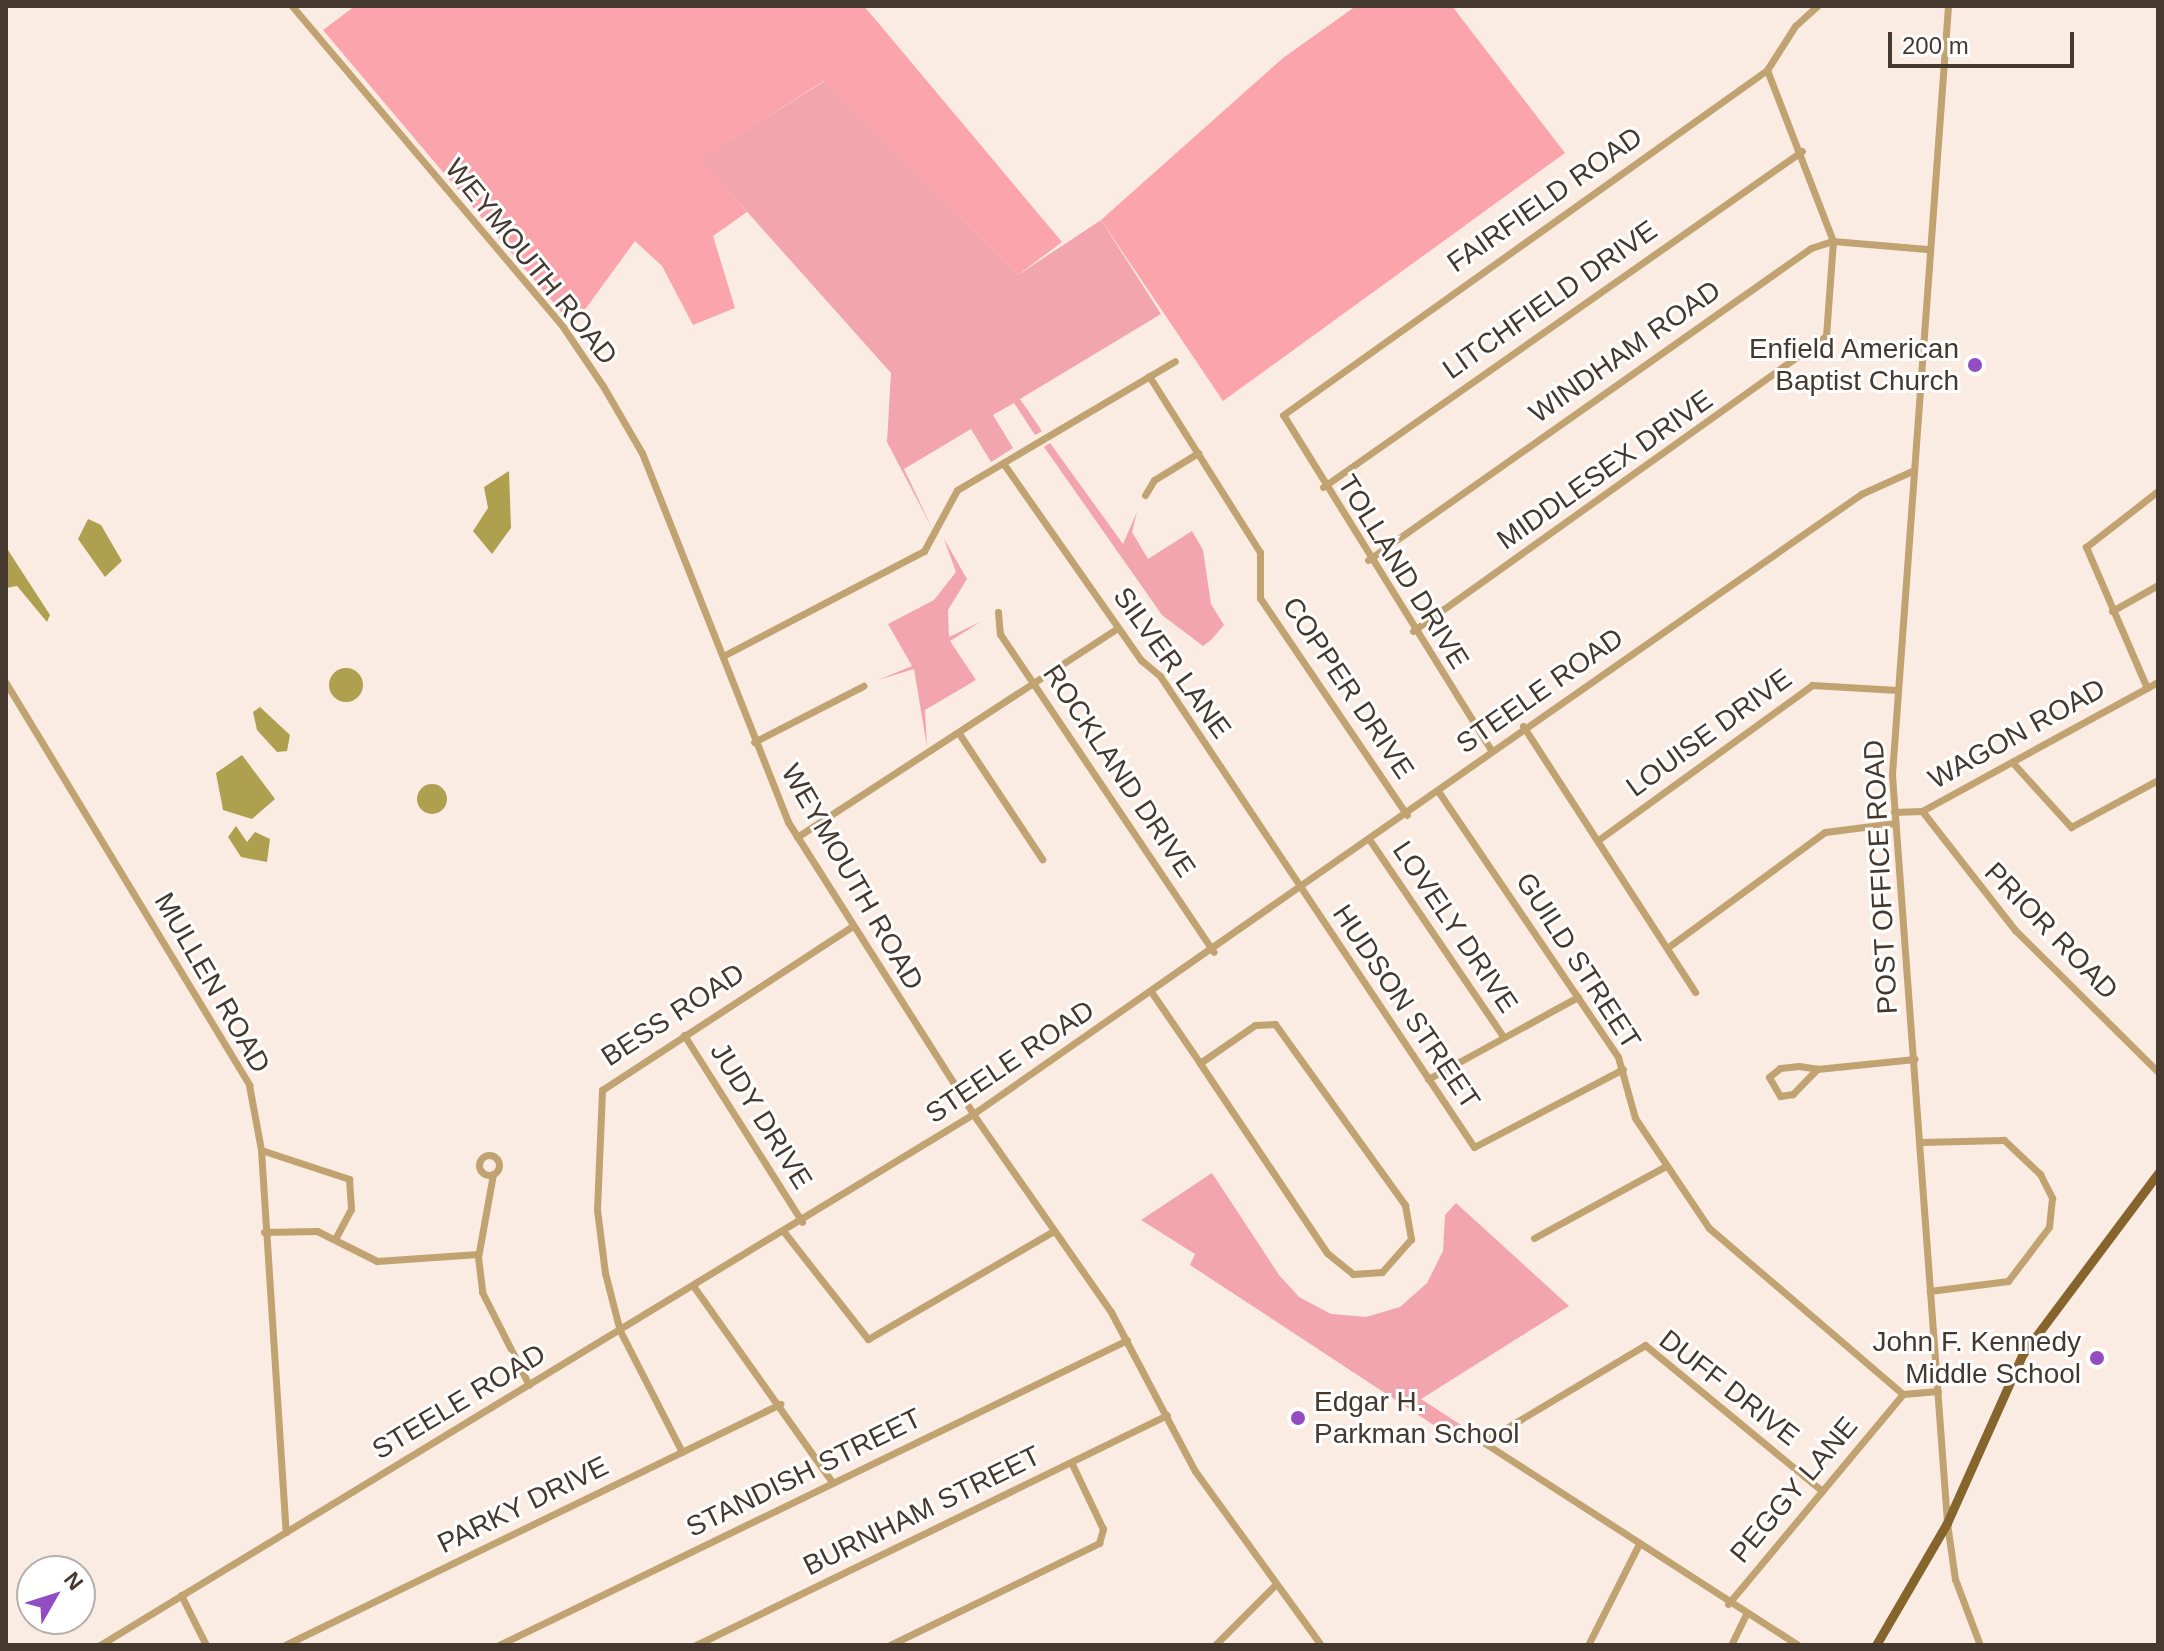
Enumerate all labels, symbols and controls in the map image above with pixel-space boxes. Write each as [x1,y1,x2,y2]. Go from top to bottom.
scale bar [1892,16,2078,66]
text: 200 m [1902,32,1969,59]
street label: FAIRFIELD ROAD [1441,120,1649,280]
street label: WEYMOUTH ROAD [438,152,624,372]
street label: LITCHFIELD DRIVE [1436,214,1664,386]
street label: WINDHAM ROAD [1523,274,1727,430]
place label: Enfield American Baptist Church [1747,332,1959,398]
marker: Enfield American Baptist Church [1966,356,1984,374]
street label: MIDDLESEX DRIVE [1491,383,1719,557]
street label: TOLLAND DRIVE [1330,469,1476,675]
street label: SILVER LANE [1106,581,1238,745]
street label: COPPER DRIVE [1275,591,1421,785]
street label: STEELE ROAD [1450,621,1630,761]
street label: ROCKLAND DRIVE [1035,658,1203,884]
street label: LOUISE DRIVE [1620,662,1798,804]
street label: WAGON ROAD [1923,672,2111,796]
street label: POST OFFICE ROAD [1857,739,1905,1015]
street label: WEYMOUTH ROAD [774,758,930,996]
street label: LOVELY DRIVE [1385,835,1525,1019]
street label: PRIOR ROAD [1977,856,2125,1006]
street label: GUILD STREET [1508,866,1648,1056]
street label: MULLEN ROAD [147,887,277,1079]
street label: HUDSON STREET [1325,898,1487,1116]
street label: BESS ROAD [595,956,751,1074]
street label: STEELE ROAD [919,993,1101,1131]
street label: JUDY DRIVE [703,1037,819,1195]
street label: DUFF DRIVE [1652,1323,1806,1453]
place label: John F. Kennedy Middle School [1872,1325,2081,1391]
street label: STEELE ROAD [366,1337,552,1467]
marker: John F. Kennedy Middle School [2088,1349,2106,1367]
place label: Edgar H. Parkman School [1314,1385,1519,1451]
street label: STANDISH STREET [681,1401,927,1545]
marker: Edgar H. Parkman School [1289,1409,1307,1427]
street label: PEGGY LANE [1723,1410,1865,1570]
street label: BURNHAM STREET [798,1439,1046,1583]
street label: PARKY DRIVE [432,1449,614,1561]
north arrow [16,1555,96,1635]
text: N [59,1567,88,1595]

